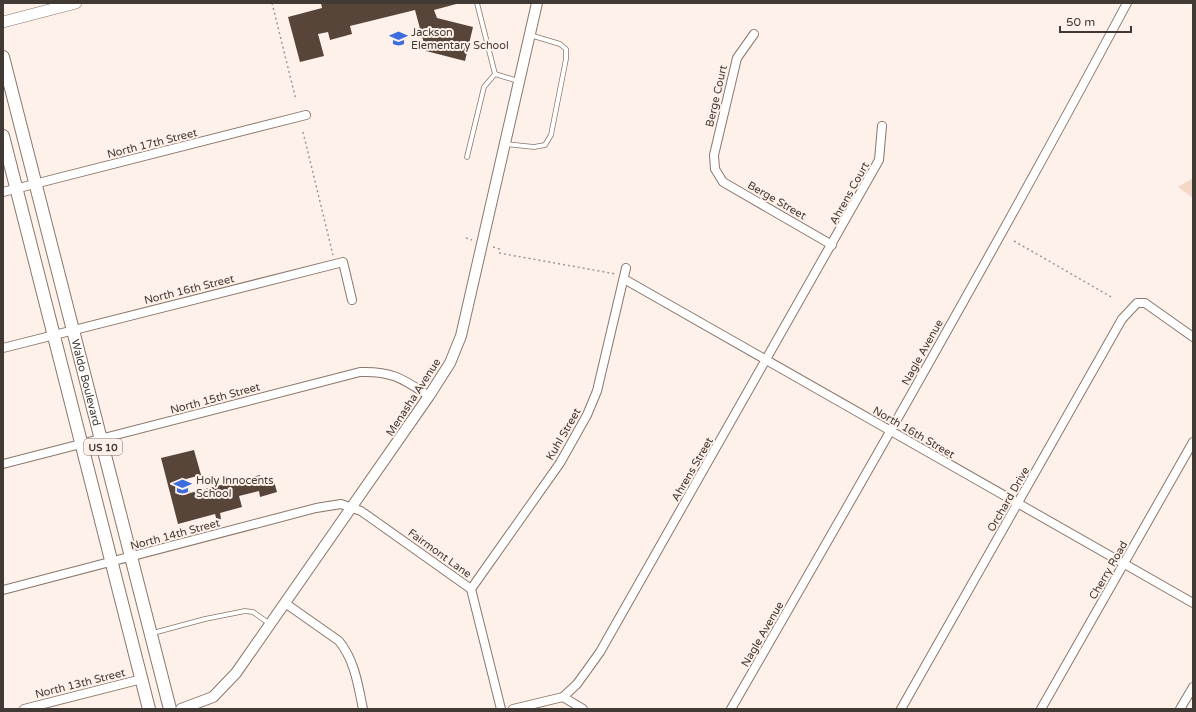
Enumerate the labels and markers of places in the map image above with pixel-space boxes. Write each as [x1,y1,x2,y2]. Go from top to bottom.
place label: Jackson Elementary School [411,26,509,52]
school or university icon: Jackson Elementary School [388,28,408,48]
place label: Holy Innocents School [196,474,274,500]
school or university icon: Holy Innocents School [173,476,193,496]

